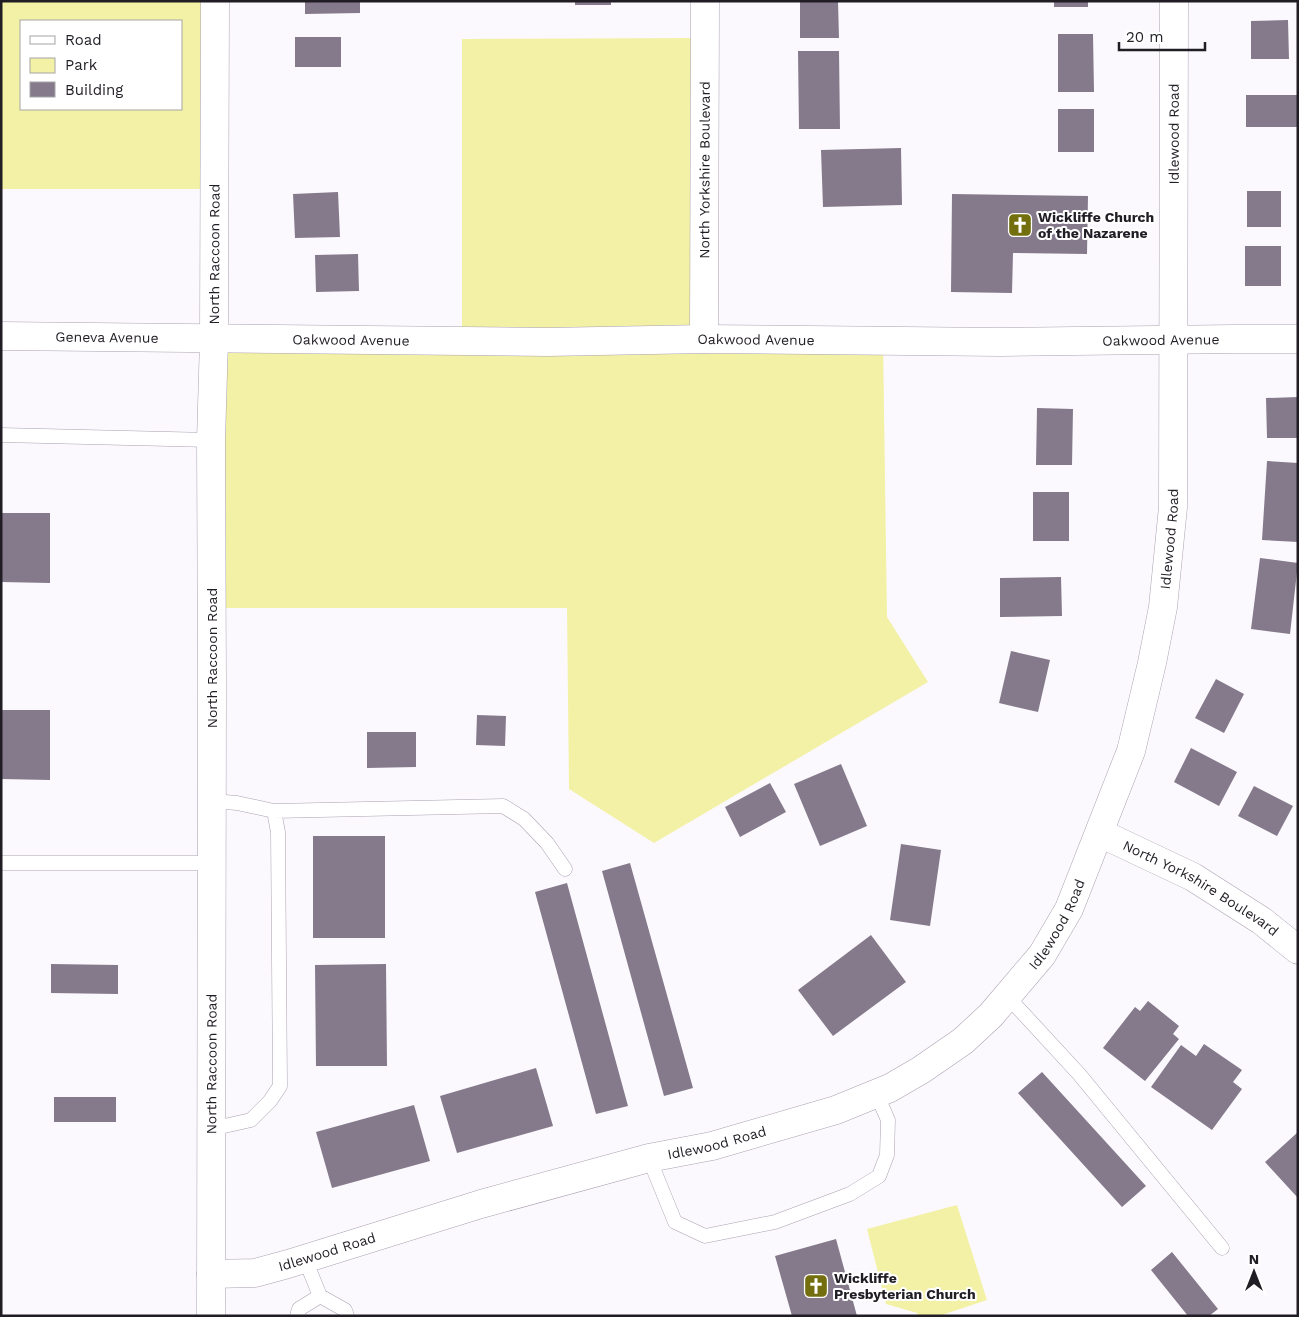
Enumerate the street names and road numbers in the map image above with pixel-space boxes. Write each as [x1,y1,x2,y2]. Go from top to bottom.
street label: North Yorkshire Boulevard [696,81,713,259]
street label: Idlewood Road [1166,83,1182,185]
street label: North Raccoon Road [206,184,222,324]
street label: Geneva Avenue [55,329,159,346]
street label: Oakwood Avenue [292,331,410,348]
street label: Oakwood Avenue [697,331,815,348]
street label: Oakwood Avenue [1102,331,1220,349]
street label: Idlewood Road [1157,488,1181,590]
street label: North Raccoon Road [204,588,220,728]
street label: North Yorkshire Boulevard [1120,837,1282,939]
street label: Idlewood Road [1025,877,1088,973]
street label: North Raccoon Road [203,994,220,1134]
street label: Idlewood Road [666,1123,768,1162]
street label: Idlewood Road [276,1229,378,1274]

